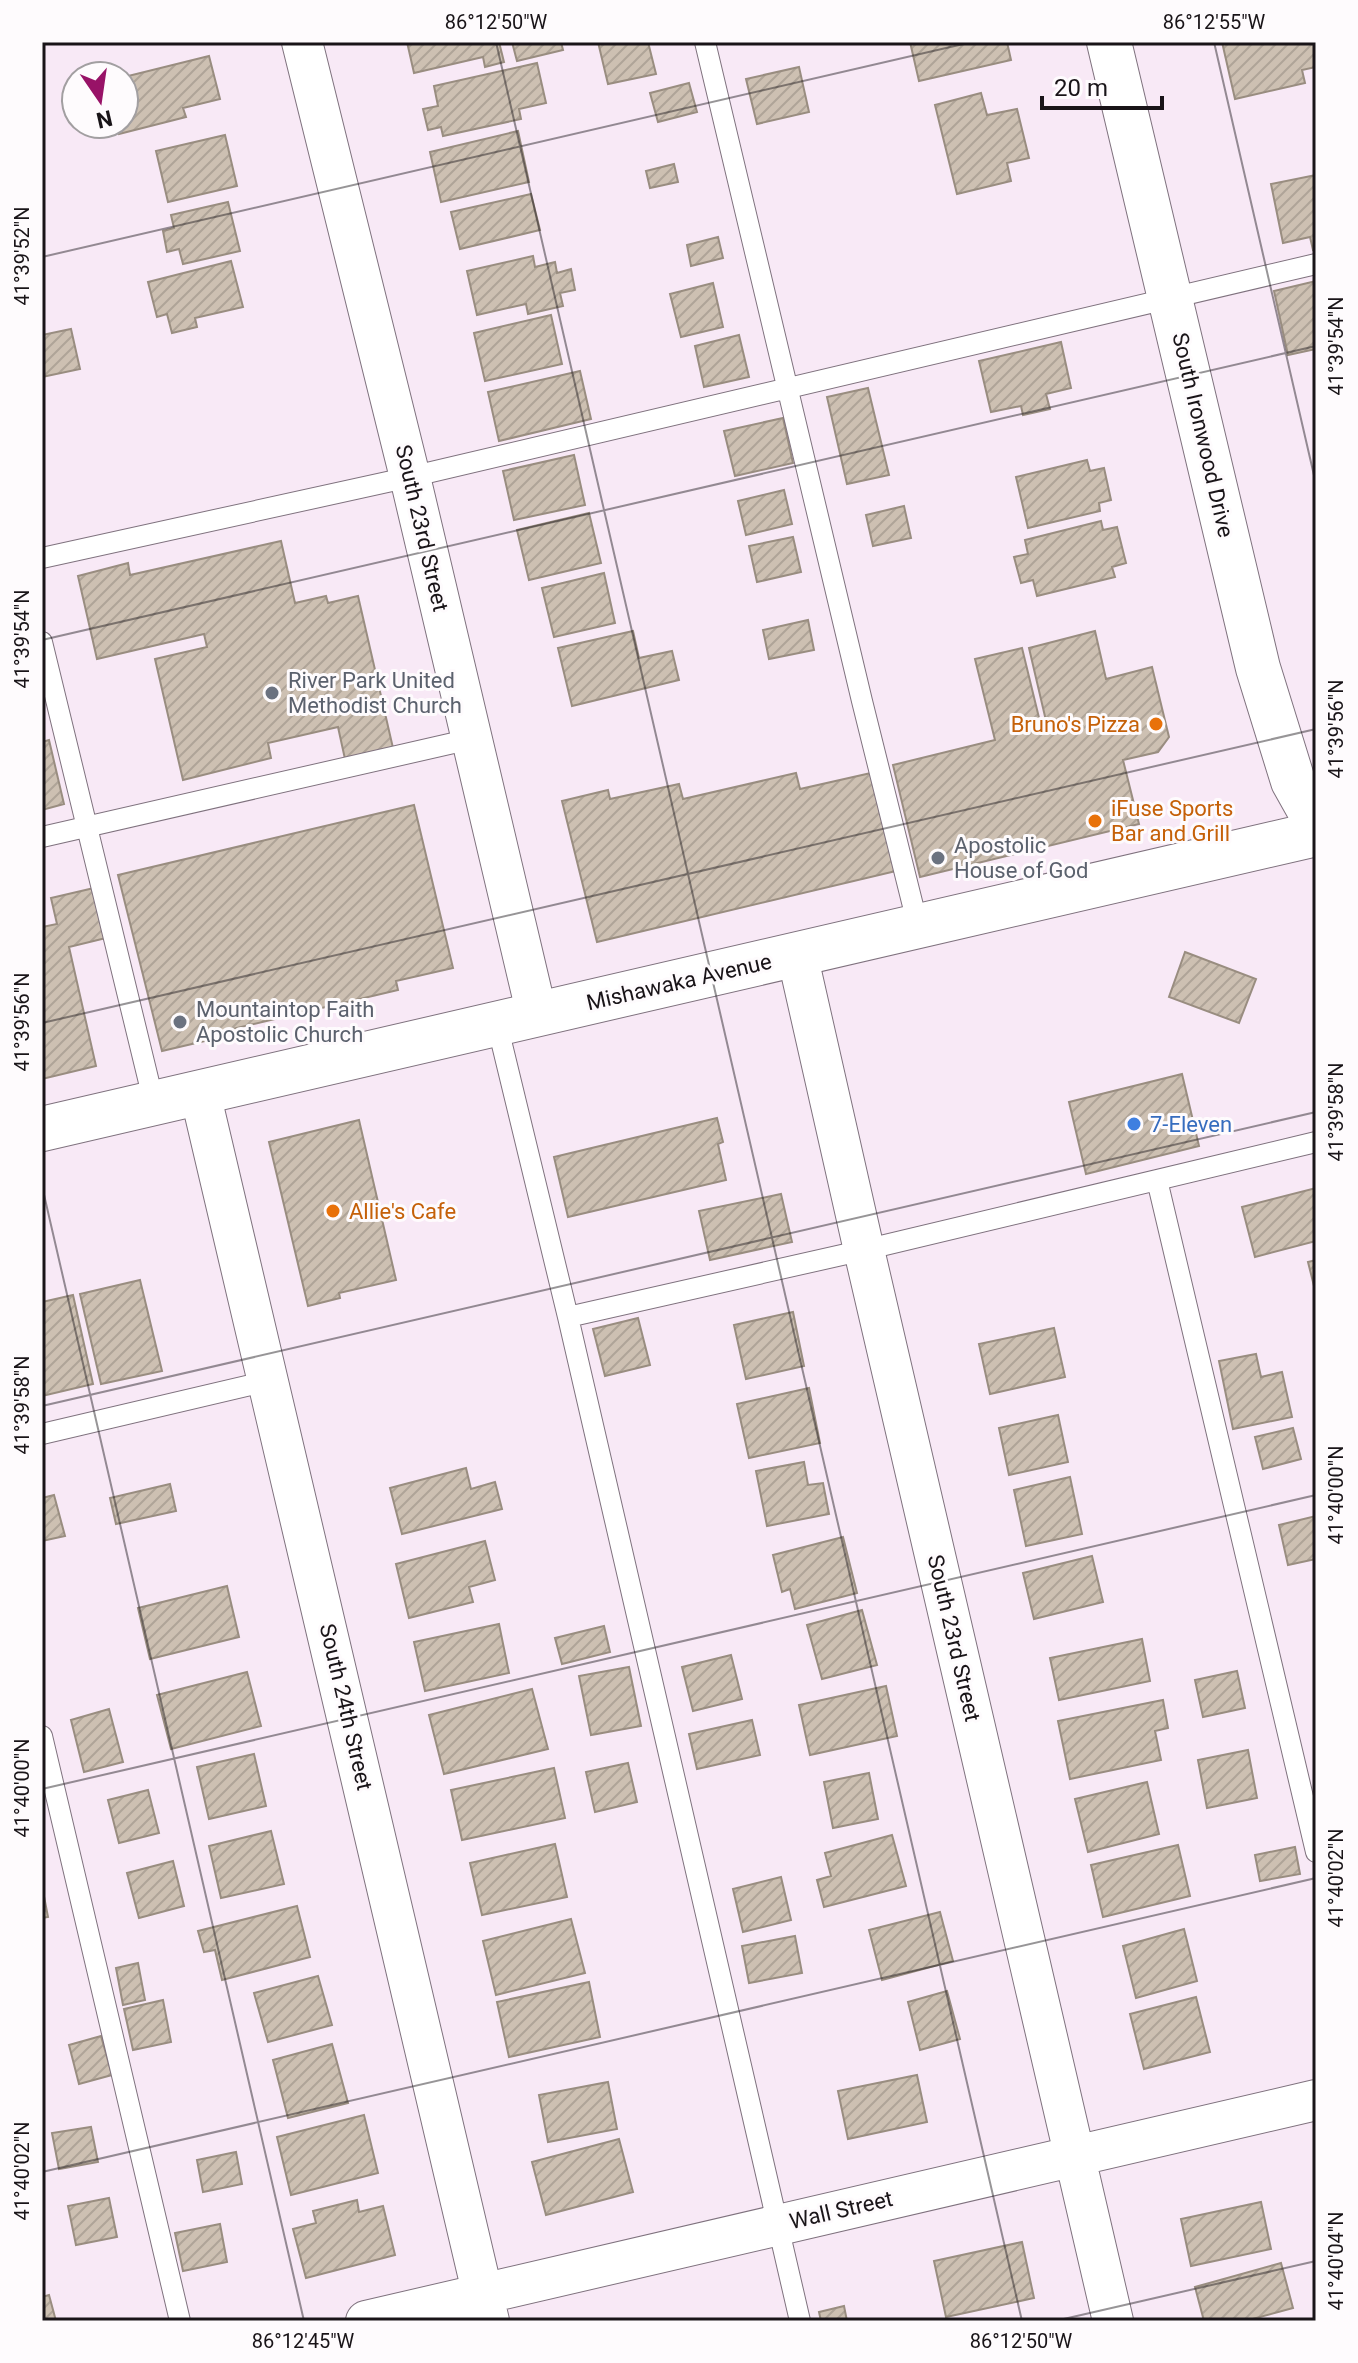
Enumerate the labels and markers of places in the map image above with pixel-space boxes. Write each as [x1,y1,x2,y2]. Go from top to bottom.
place label: River Park United Methodist Church [288,668,462,718]
marker: River Park United Methodist Church [263,684,281,702]
place label: Bruno's Pizza [1011,712,1140,737]
marker: Bruno's Pizza [1147,715,1165,733]
place label: iFuse Sports Bar and Grill [1111,796,1233,846]
marker: iFuse Sports Bar and Grill [1086,812,1104,830]
place label: Apostolic House of God [954,833,1088,883]
marker: Apostolic House of God [929,849,947,867]
place label: Mountaintop Faith Apostolic Church [196,997,374,1047]
marker: Mountaintop Faith Apostolic Church [171,1013,189,1031]
place label: 7-Eleven [1150,1112,1232,1137]
marker: 7-Eleven [1125,1115,1143,1133]
place label: Allie's Cafe [349,1199,456,1224]
marker: Allie's Cafe [324,1202,342,1220]

